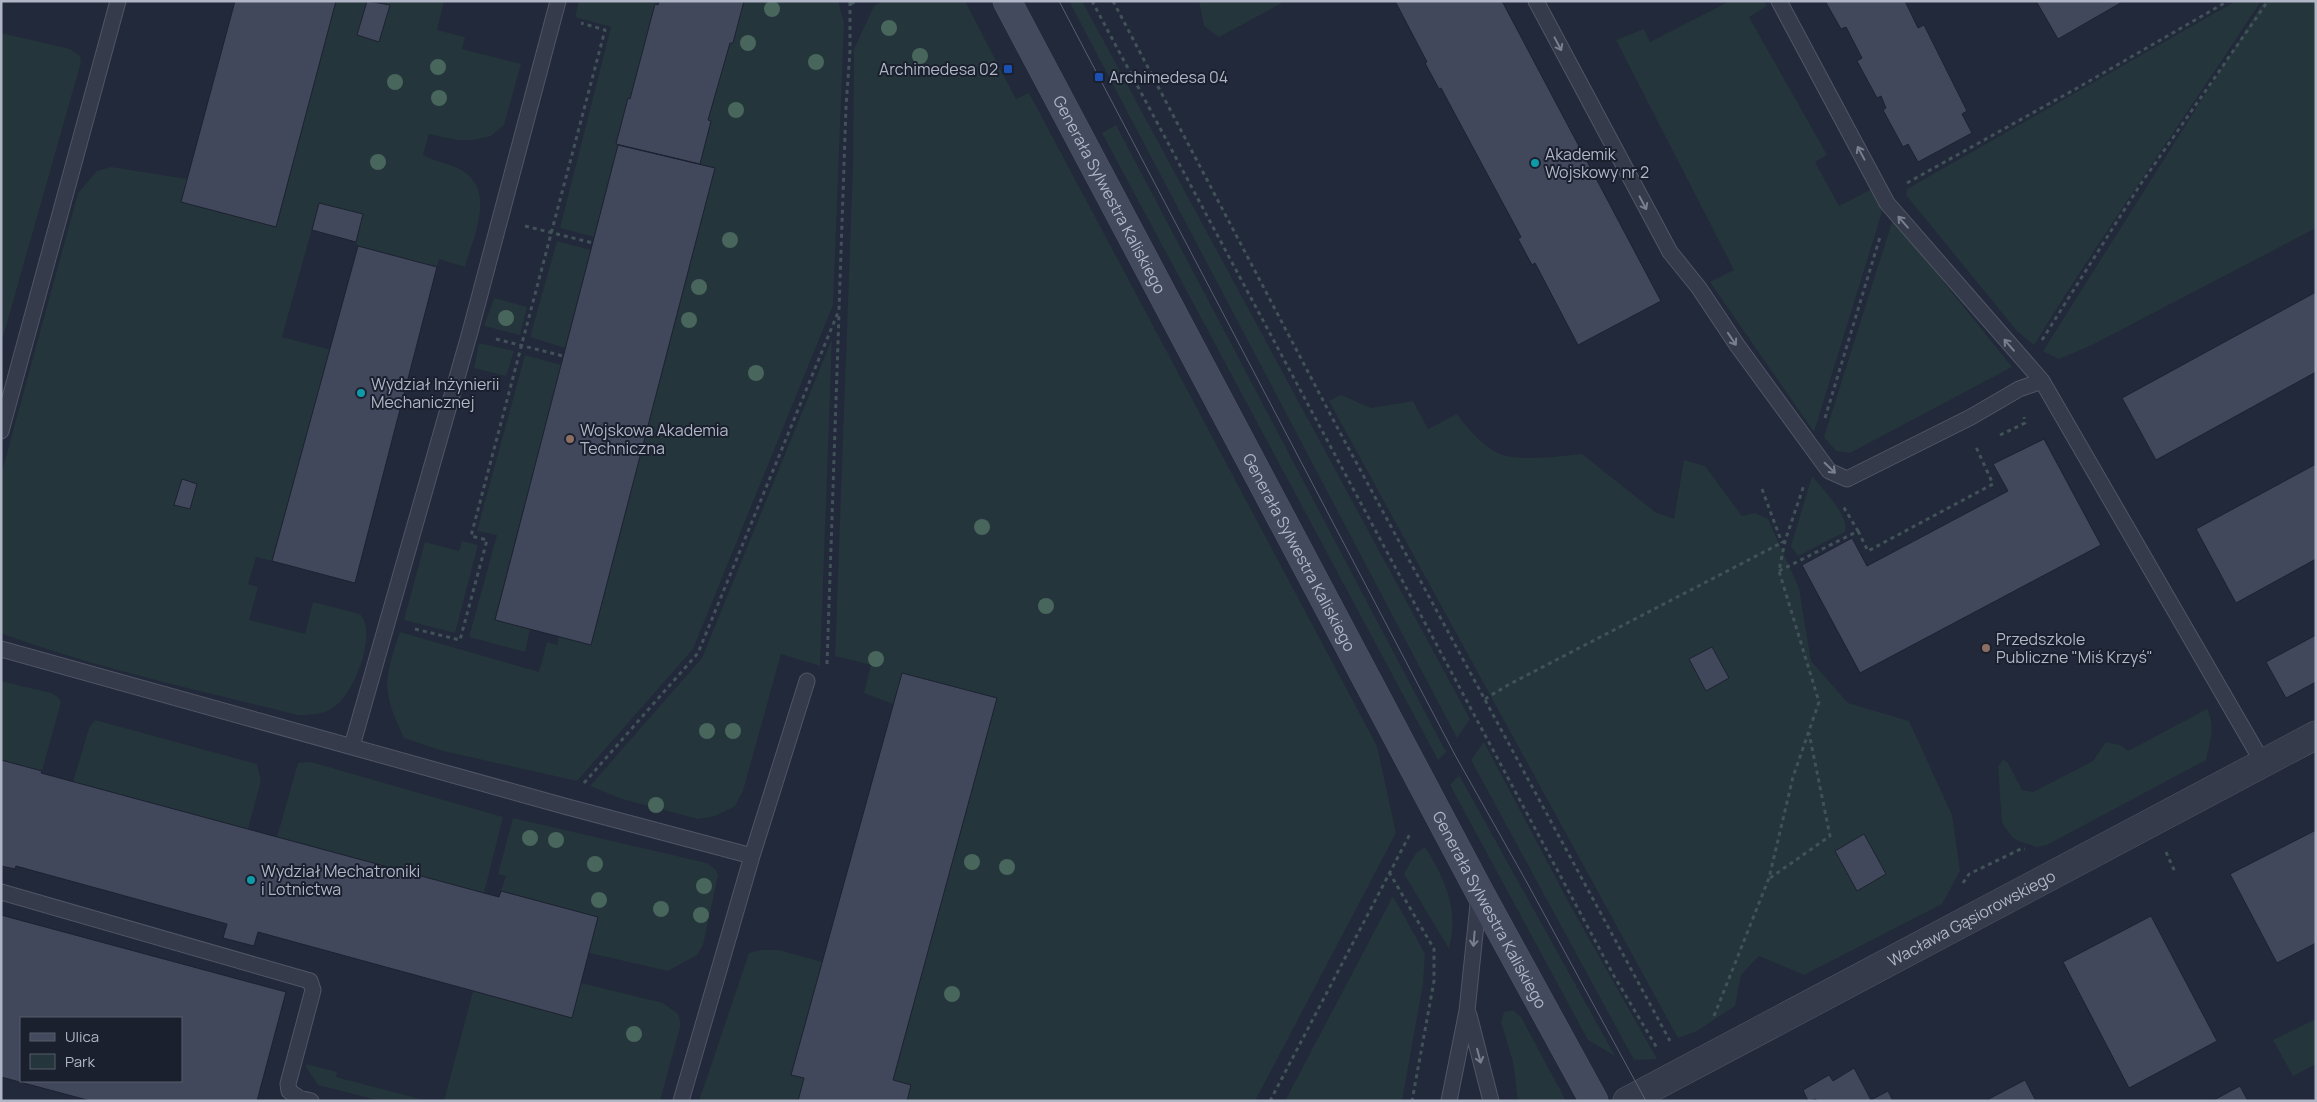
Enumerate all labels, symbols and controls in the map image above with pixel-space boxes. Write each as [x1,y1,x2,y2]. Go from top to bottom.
one-way arrow [1554,37,1564,51]
place label: Archimedesa 02 [879,58,998,80]
marker: Archimedesa 02 [1002,63,1014,75]
place label: Archimedesa 04 [1109,66,1228,88]
marker: Archimedesa 04 [1093,71,1105,83]
street label: Generała Sylwestra Kaliskiego [1048,92,1171,297]
place label: Akademik Wojskowy nr 2 [1545,143,1649,183]
one-way arrow [1855,147,1865,161]
marker: Akademik Wojskowy nr 2 [1529,157,1541,169]
one-way arrow [1639,195,1648,210]
one-way arrow [1898,215,1909,228]
one-way arrow [1727,331,1737,345]
one-way arrow [2004,338,2015,351]
place label: Wydział Inżynierii Mechanicznej [371,373,500,413]
marker: Wydział Inżynierii Mechanicznej [355,387,367,399]
place label: Wojskowa Akademia Techniczna [580,419,728,459]
marker: Wojskowa Akademia Techniczna [564,433,576,445]
street label: Generała Sylwestra Kaliskiego [1238,449,1361,655]
one-way arrow [1824,462,1836,474]
place label: Przedszkole Publiczne "Miś Krzyś" [1996,628,2153,668]
marker: Przedszkole Publiczne "Miś Krzyś" [1980,642,1992,654]
street label: Generała Sylwestra Kaliskiego [1428,807,1552,1012]
place label: Wydział Mechatroniki i Lotnictwa [261,860,420,900]
street label: Wacława Gąsiorowskiego [1884,864,2059,972]
marker: Wydział Mechatroniki i Lotnictwa [245,874,257,886]
one-way arrow [1470,931,1479,947]
legend [20,1017,182,1082]
text: Ulica [65,1026,99,1047]
one-way arrow [1475,1048,1485,1064]
text: Park [65,1051,95,1072]

